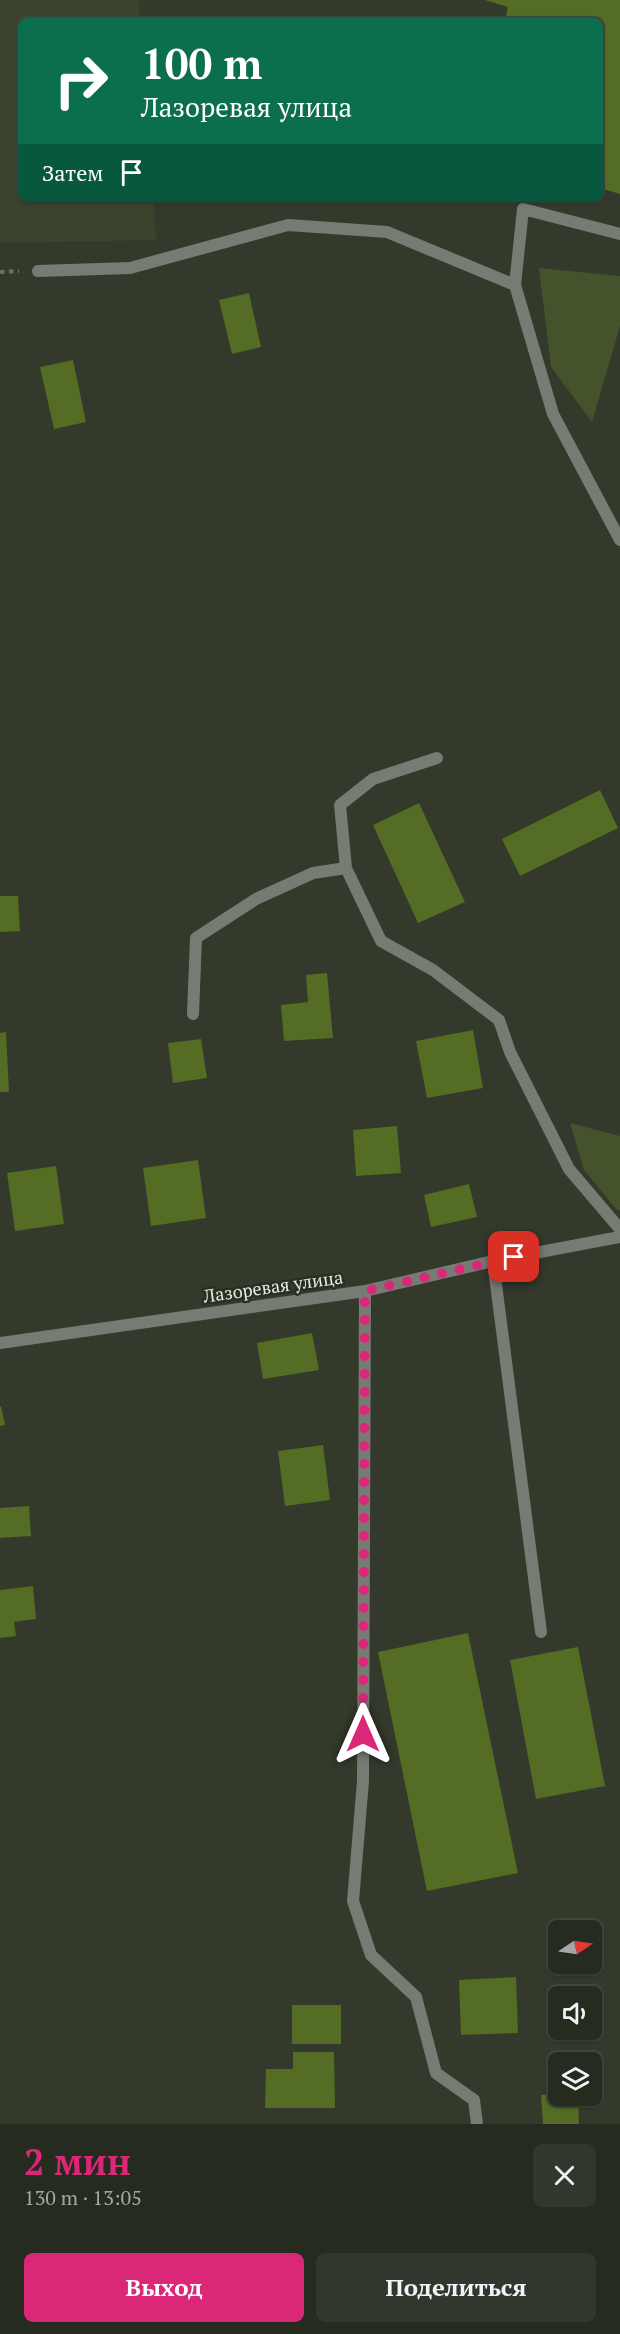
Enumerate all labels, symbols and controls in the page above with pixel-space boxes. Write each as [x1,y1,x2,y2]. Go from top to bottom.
text: 100 m [141,35,262,91]
icon: right [42,42,120,120]
text: Лазоревая улица [141,89,352,125]
icon: arrive [115,156,148,189]
text: Затем [42,158,103,187]
pin [488,1231,539,1282]
icon: arrive [497,1240,530,1273]
street label: Лазоревая улица [201,1264,344,1308]
position arrow [331,1702,395,1766]
north arrow [548,1920,602,1974]
map controls [548,1920,602,2106]
button: sound [548,1986,602,2040]
button: layers [548,2052,602,2106]
text: 2 мин [24,2138,131,2185]
button: close [533,2144,596,2207]
text: 130 m · 13:05 [24,2184,142,2211]
button: Выход [24,2253,304,2322]
button: Поделиться [316,2253,596,2322]

